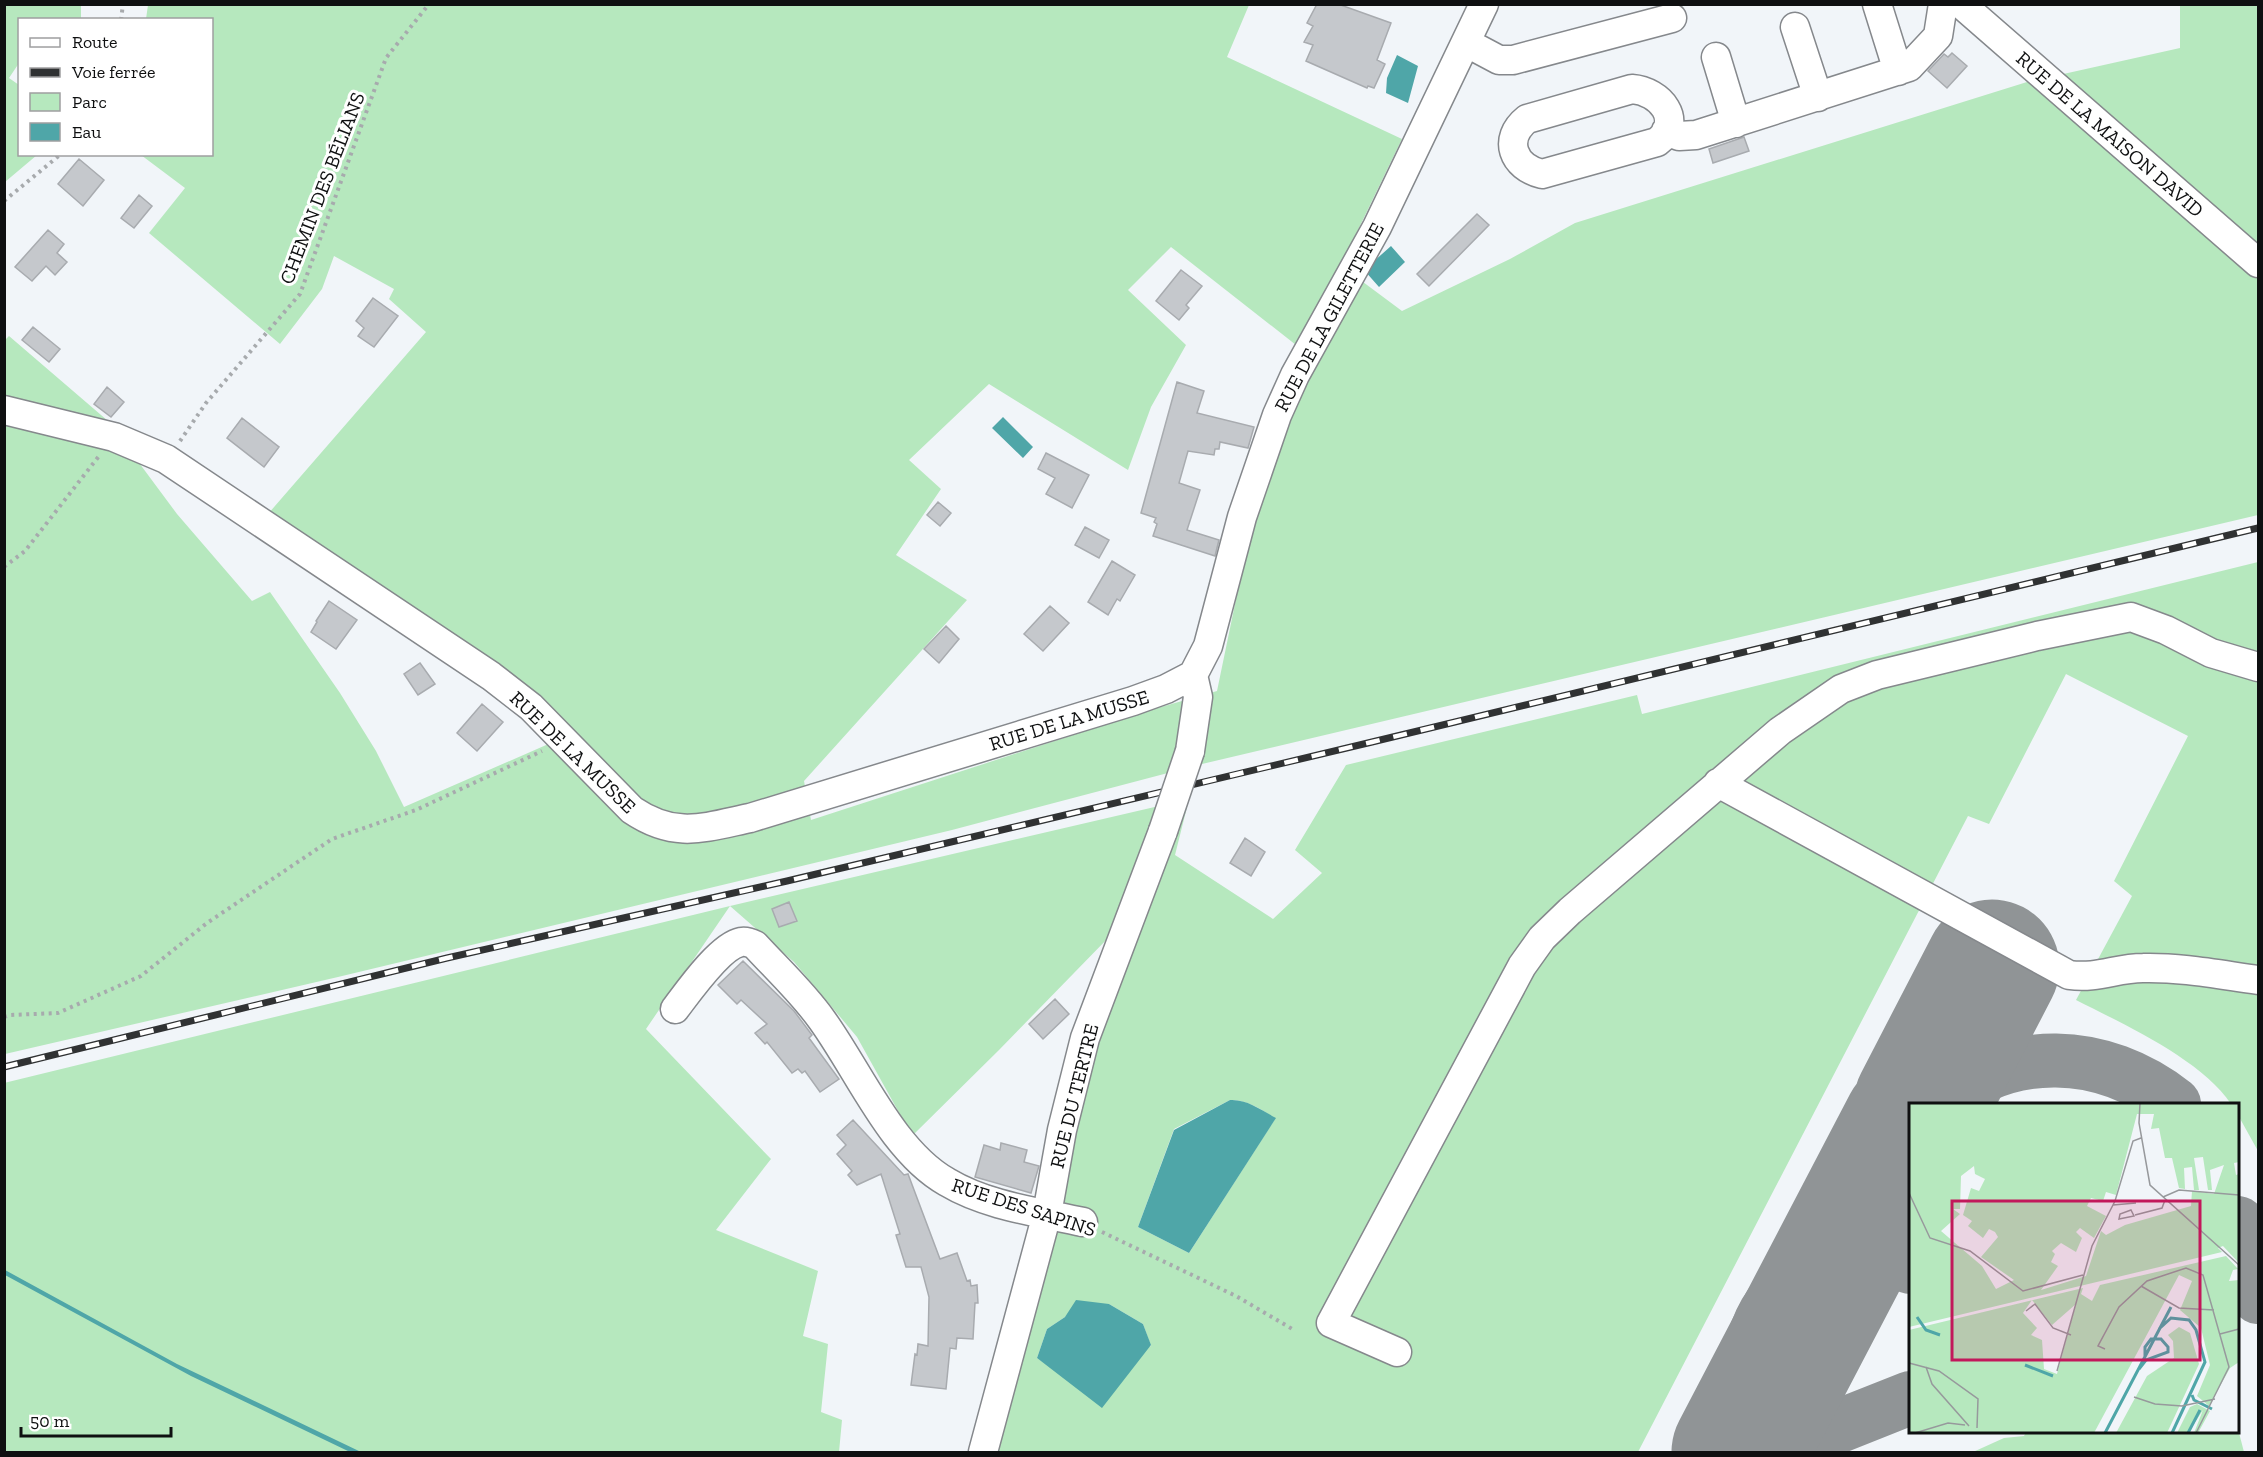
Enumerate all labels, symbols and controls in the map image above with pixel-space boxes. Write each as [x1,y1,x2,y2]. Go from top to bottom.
legend [18,18,213,156]
text: Route [72,31,117,53]
street label: RUE DE LA MAISON DAVID [2011,46,2209,222]
text: Voie ferrée [71,61,155,83]
street label: CHEMIN DES BÉLIANS [274,89,370,287]
text: Parc [72,91,107,113]
text: Eau [72,121,101,143]
street label: RUE DE LA GILETTERIE [1269,218,1389,416]
street label: RUE DE LA MUSSE [986,684,1152,756]
street label: RUE DE LA MUSSE [505,686,641,818]
street label: RUE DU TERTRE [1044,1021,1104,1171]
inset map [1909,1103,2239,1433]
street label: RUE DES SAPINS [949,1172,1099,1242]
scale bar [21,1400,171,1438]
text: 50 m [30,1410,70,1432]

